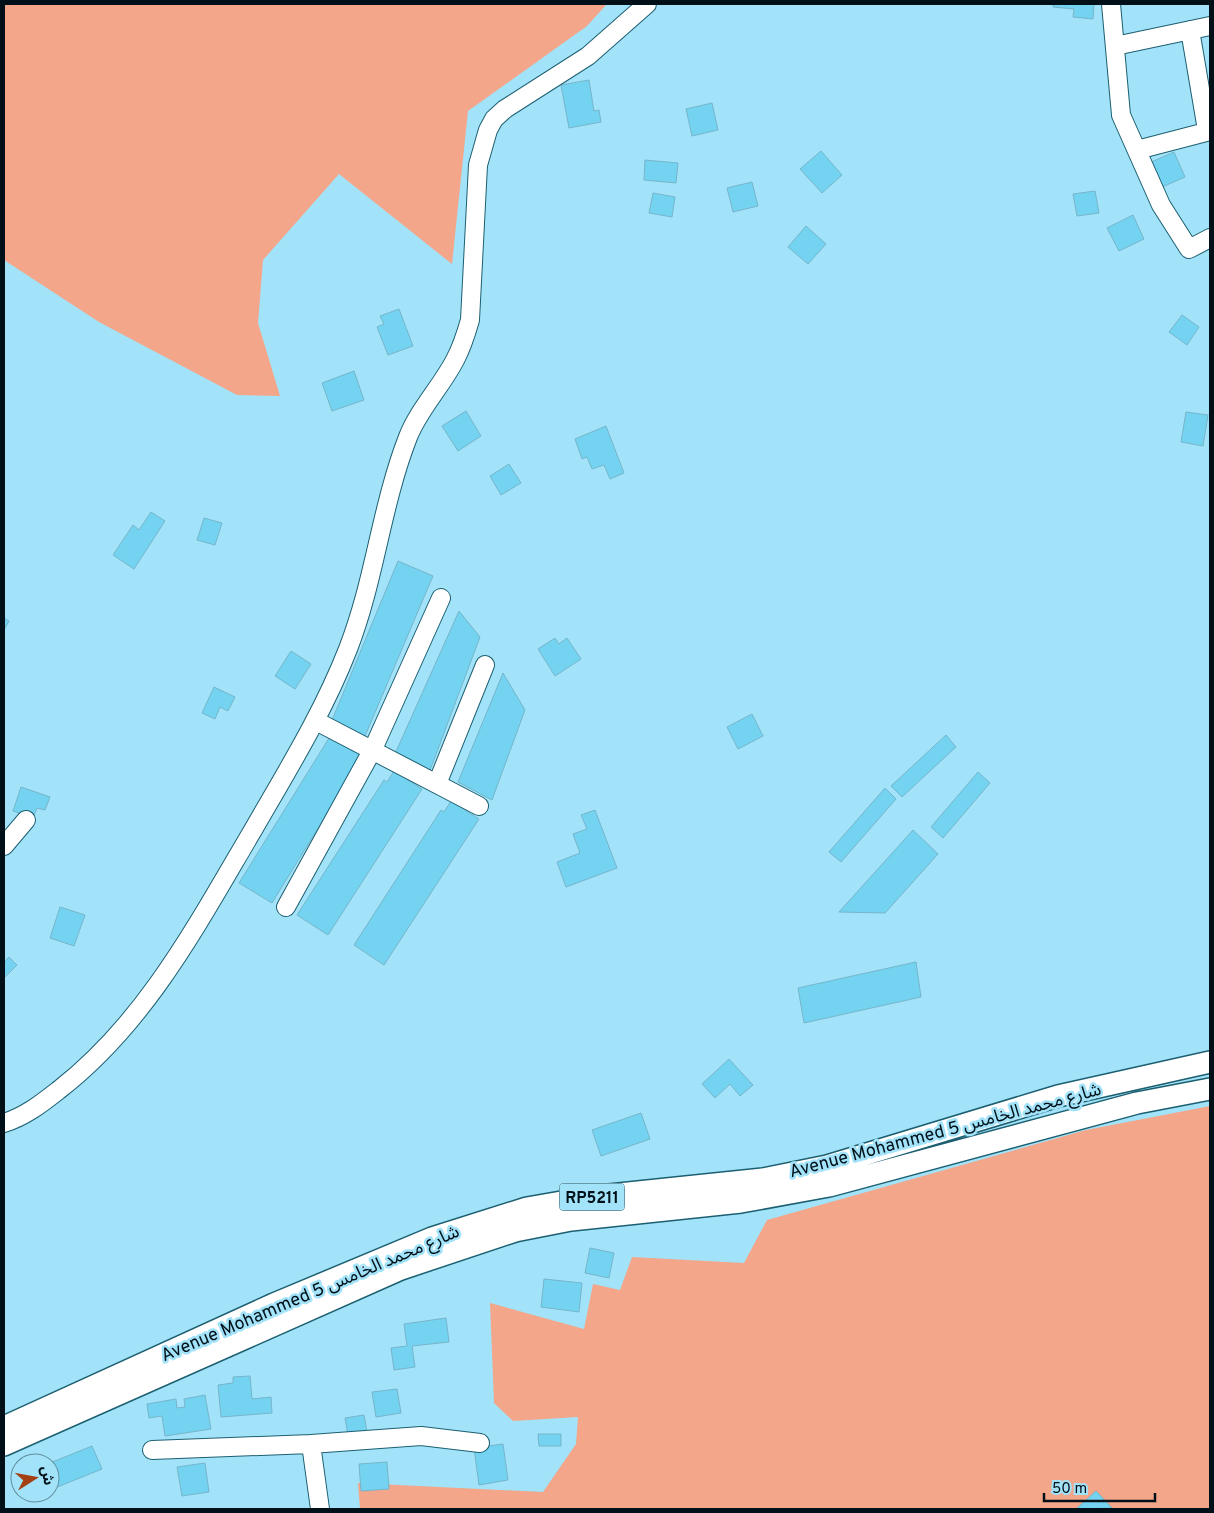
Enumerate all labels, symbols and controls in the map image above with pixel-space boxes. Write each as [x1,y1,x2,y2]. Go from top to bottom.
street label: Avenue Mohammed 5 شارع محمد الخامس [787,1079,1104,1185]
road number: RP5211 [560,1184,624,1210]
street label: Avenue Mohammed 5 شارع محمد الخامس [158,1221,464,1369]
north arrow [10,1453,60,1503]
text: ش [36,1465,56,1487]
scale bar [1044,1470,1155,1502]
text: 50 m [1052,1480,1087,1499]

